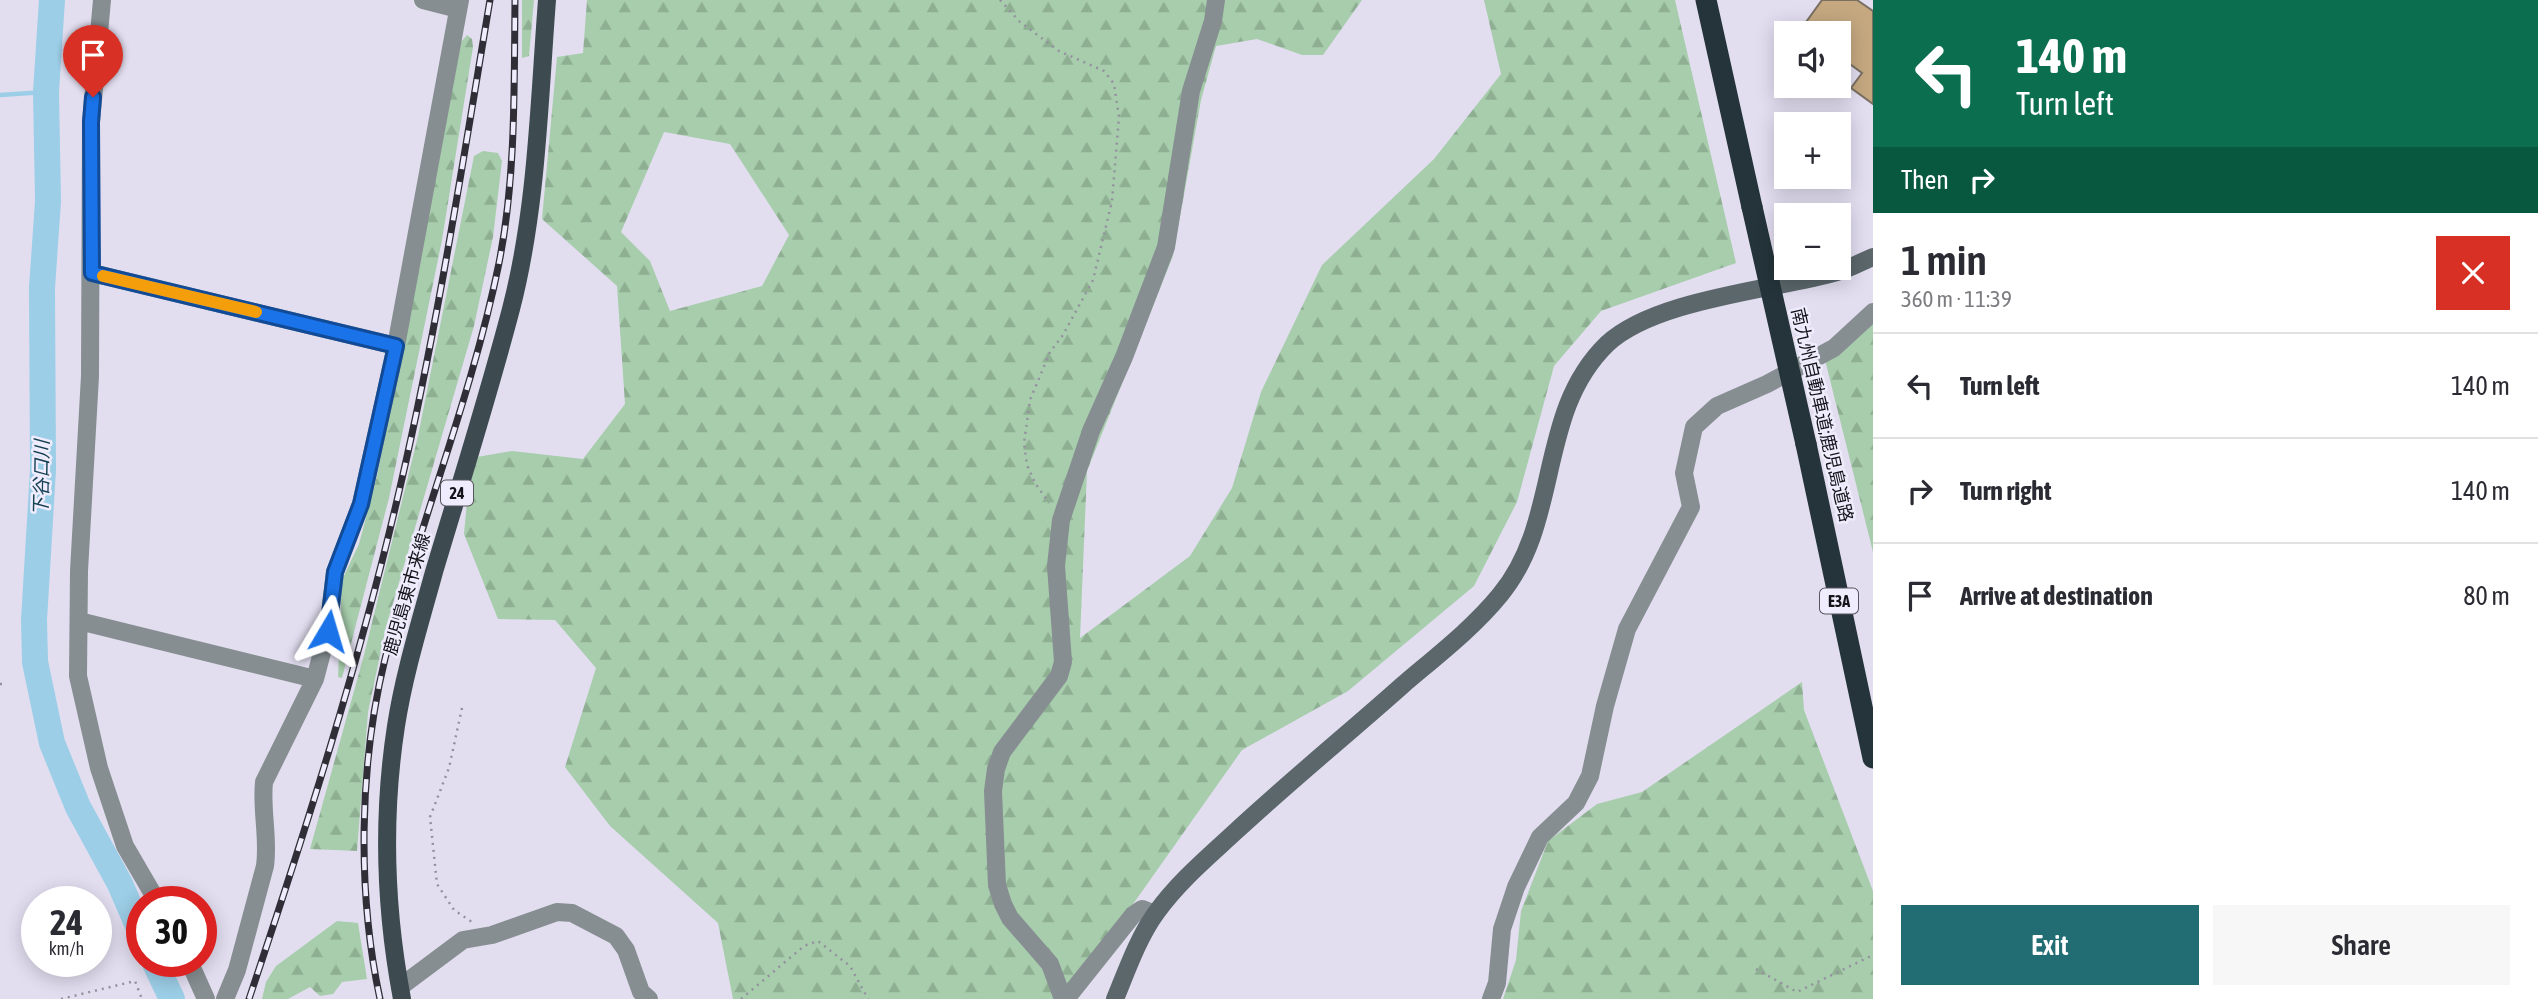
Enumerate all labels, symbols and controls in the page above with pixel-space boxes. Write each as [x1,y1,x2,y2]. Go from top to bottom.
map controls [1774,21,1851,280]
button: sound [1774,21,1851,98]
pin [63,25,123,97]
text: 140 m [2016,27,2127,83]
icon: left [1901,28,1992,119]
icon: arrive [74,36,112,74]
text: Turn left [2016,85,2114,122]
button: + [1774,112,1851,189]
icon: right [1963,161,2001,199]
text: Then [1901,165,1949,195]
button: − [1774,203,1851,280]
text: 1 min [1901,236,1987,284]
button: close [2436,236,2510,310]
text: 360 m · 11:39 [1901,286,2012,312]
street label: 南九州自動車道;鹿児島道路 [1788,306,1857,524]
icon: left [1901,367,1939,405]
text: Turn left [1960,371,2040,401]
text: 140 m [2451,371,2510,401]
water label: 下谷口川 [29,438,53,516]
icon: right [1901,472,1939,510]
text: Turn right [1960,476,2051,506]
text: 140 m [2451,476,2510,506]
road number: 24 [441,480,473,506]
street label: 鹿児島東市来線 [379,530,434,657]
icon: arrive [1901,577,1939,615]
text: Arrive at destination [1960,581,2153,611]
text: 80 m [2463,581,2510,611]
road number: E3A [1820,588,1858,614]
position arrow [291,594,365,668]
speed limit sign: 30 [126,886,217,977]
text: 24 [50,902,83,942]
button: Exit [1901,905,2199,985]
button: Share [2213,905,2510,985]
text: km/h [49,938,84,959]

